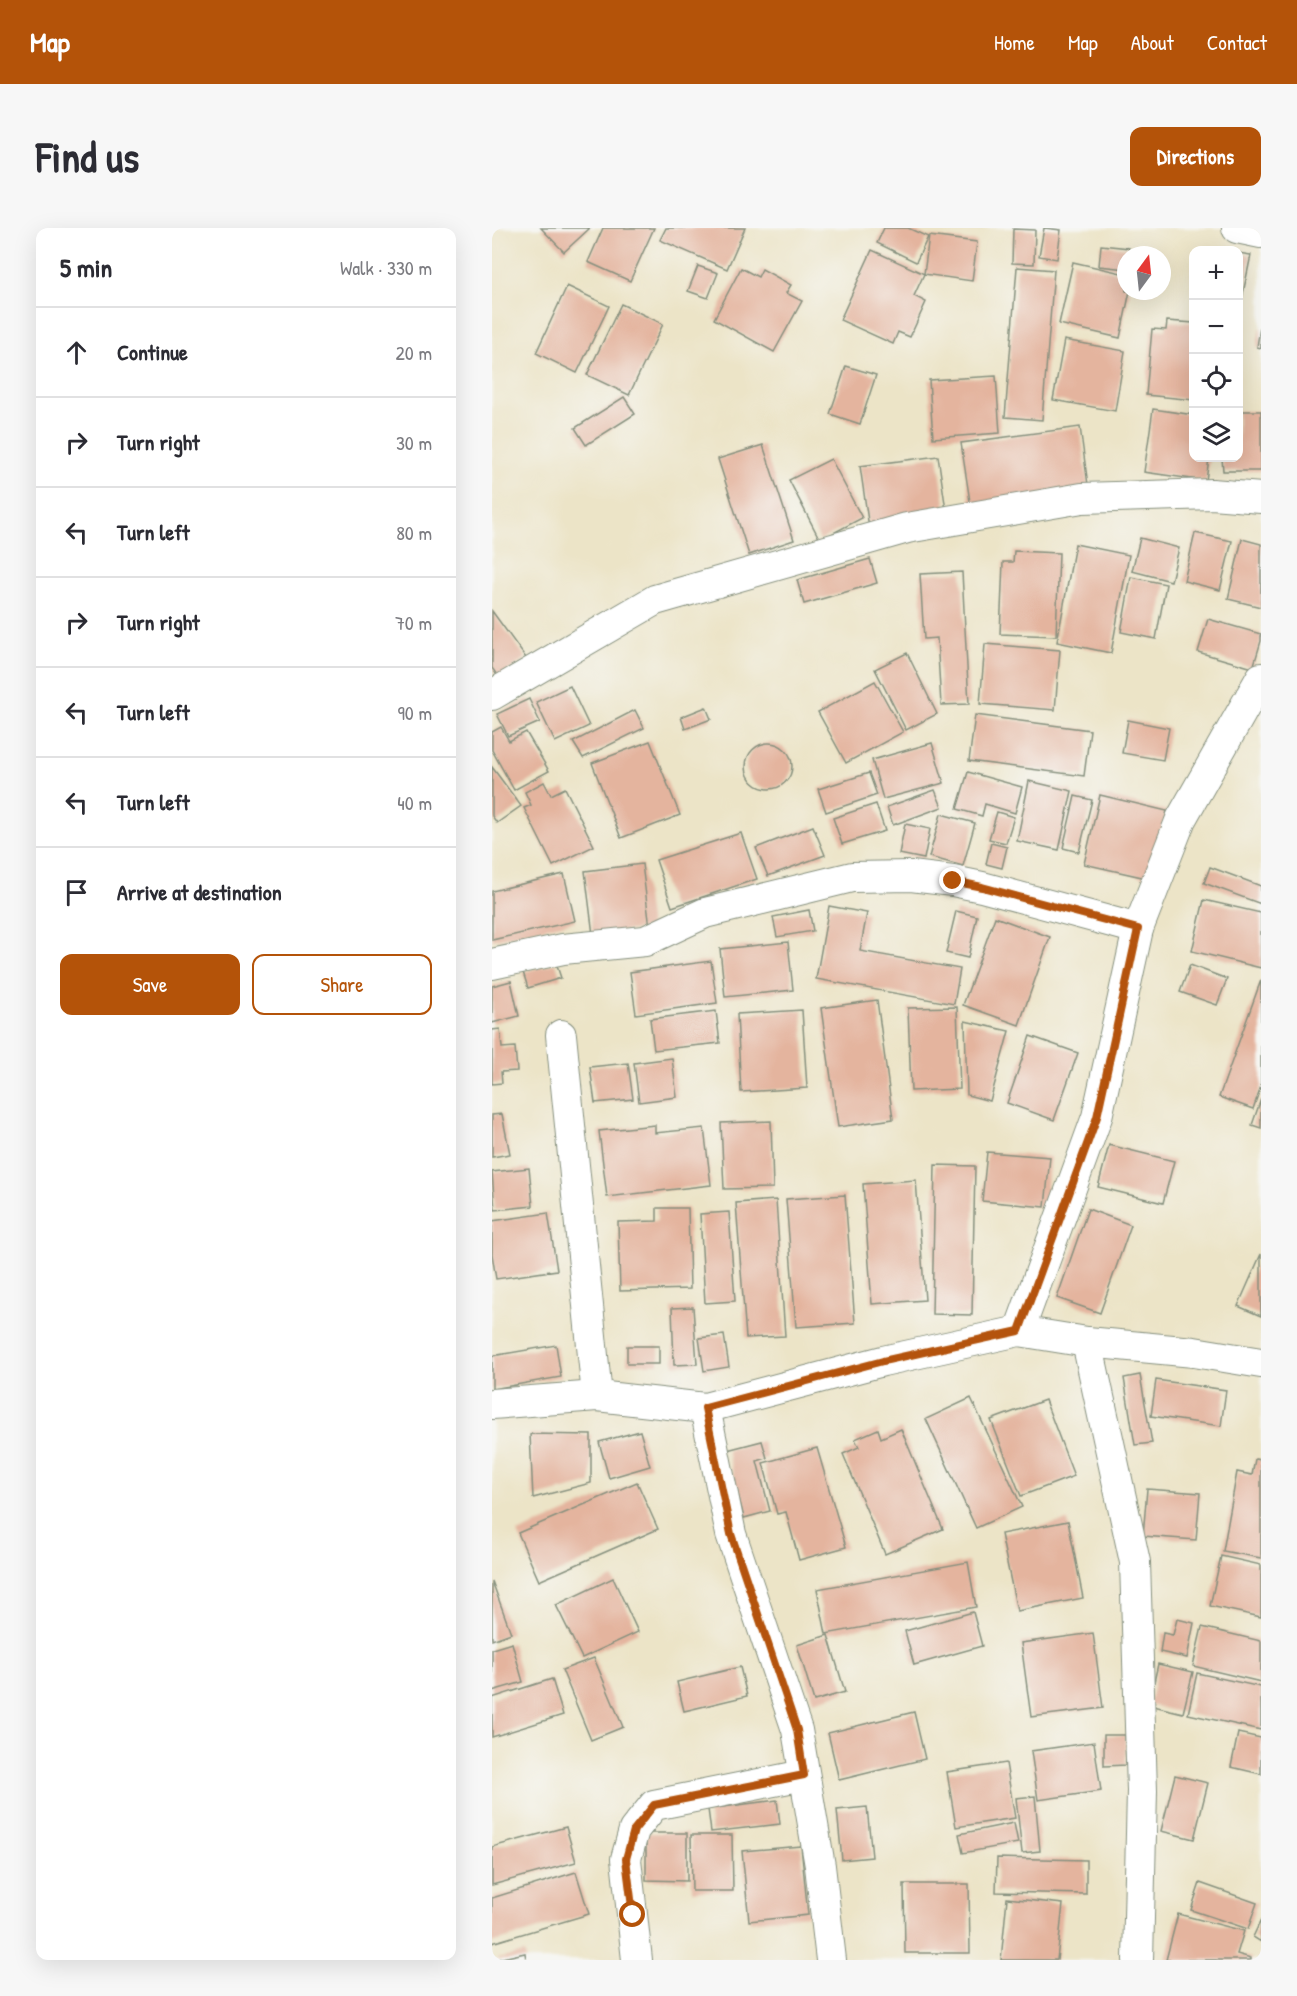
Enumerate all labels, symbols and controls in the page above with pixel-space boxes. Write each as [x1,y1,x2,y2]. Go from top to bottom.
text: Map [30,23,70,61]
text: Home [994,28,1035,57]
text: Map [1068,28,1098,57]
text: About [1131,28,1174,57]
text: Contact [1207,28,1267,57]
button: Directions [1130,127,1261,186]
text: Find us [36,128,139,185]
north arrow [1117,246,1171,300]
map controls [1189,246,1243,462]
button: + [1189,246,1243,300]
text: 5 min [60,250,112,285]
text: Walk · 330 m [340,254,432,281]
button: − [1189,300,1243,354]
icon: ahead [60,336,93,369]
text: Continue [117,337,188,367]
text: 20 m [395,339,432,366]
button: locate [1189,354,1243,408]
button: layers [1189,408,1243,462]
icon: right [60,426,93,459]
text: Turn right [117,427,200,457]
text: 30 m [396,429,432,456]
icon: left [60,516,93,549]
text: Turn left [117,517,190,547]
text: 80 m [396,519,432,546]
icon: right [60,606,93,639]
text: Turn right [117,607,200,637]
text: 70 m [395,609,432,636]
icon: left [60,696,93,729]
text: Turn left [117,697,190,727]
text: 90 m [398,699,432,726]
icon: left [60,786,93,819]
text: Turn left [117,787,190,817]
text: 40 m [397,789,432,816]
route end [939,867,965,893]
icon: arrive [60,876,93,909]
text: Arrive at destination [117,877,282,907]
button: Save [60,954,240,1015]
button: Share [252,954,432,1015]
route start [619,1901,645,1927]

